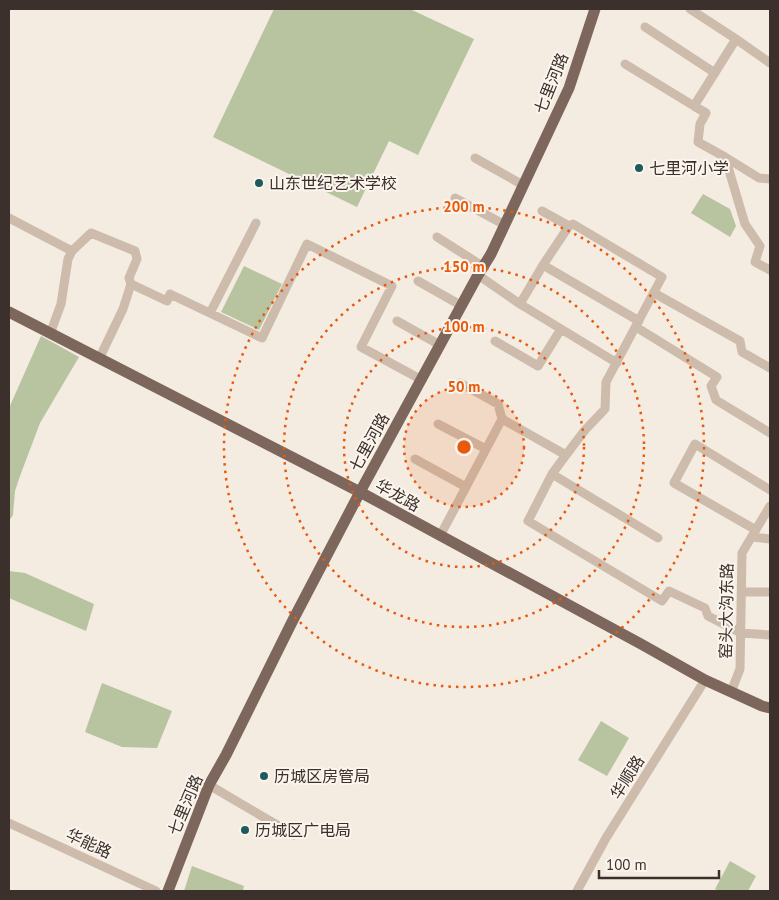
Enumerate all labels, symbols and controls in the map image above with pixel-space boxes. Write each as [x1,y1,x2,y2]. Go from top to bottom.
street label: 七里河路 [530,50,572,116]
place label: 七里河小学 [649,158,729,178]
marker: 七里河小学 [633,162,645,174]
place label: 山东世纪艺术学校 [269,173,397,193]
marker: 山东世纪艺术学校 [253,177,265,189]
text: 200 m [443,197,485,216]
text: 150 m [443,257,485,276]
text: 100 m [443,317,485,336]
text: 50 m [448,377,480,396]
street label: 七里河路 [345,409,393,475]
centre of rings [455,438,473,456]
street label: 华龙路 [372,475,424,515]
street label: 窑头大沟东路 [715,563,737,659]
street label: 华顺路 [606,751,648,803]
place label: 历城区房管局 [274,766,370,786]
marker: 历城区房管局 [258,770,270,782]
street label: 七里河路 [163,772,207,838]
place label: 历城区广电局 [255,820,351,840]
street label: 华能路 [63,824,115,862]
marker: 历城区广电局 [239,824,251,836]
scale bar [599,848,719,880]
text: 100 m [606,855,647,874]

